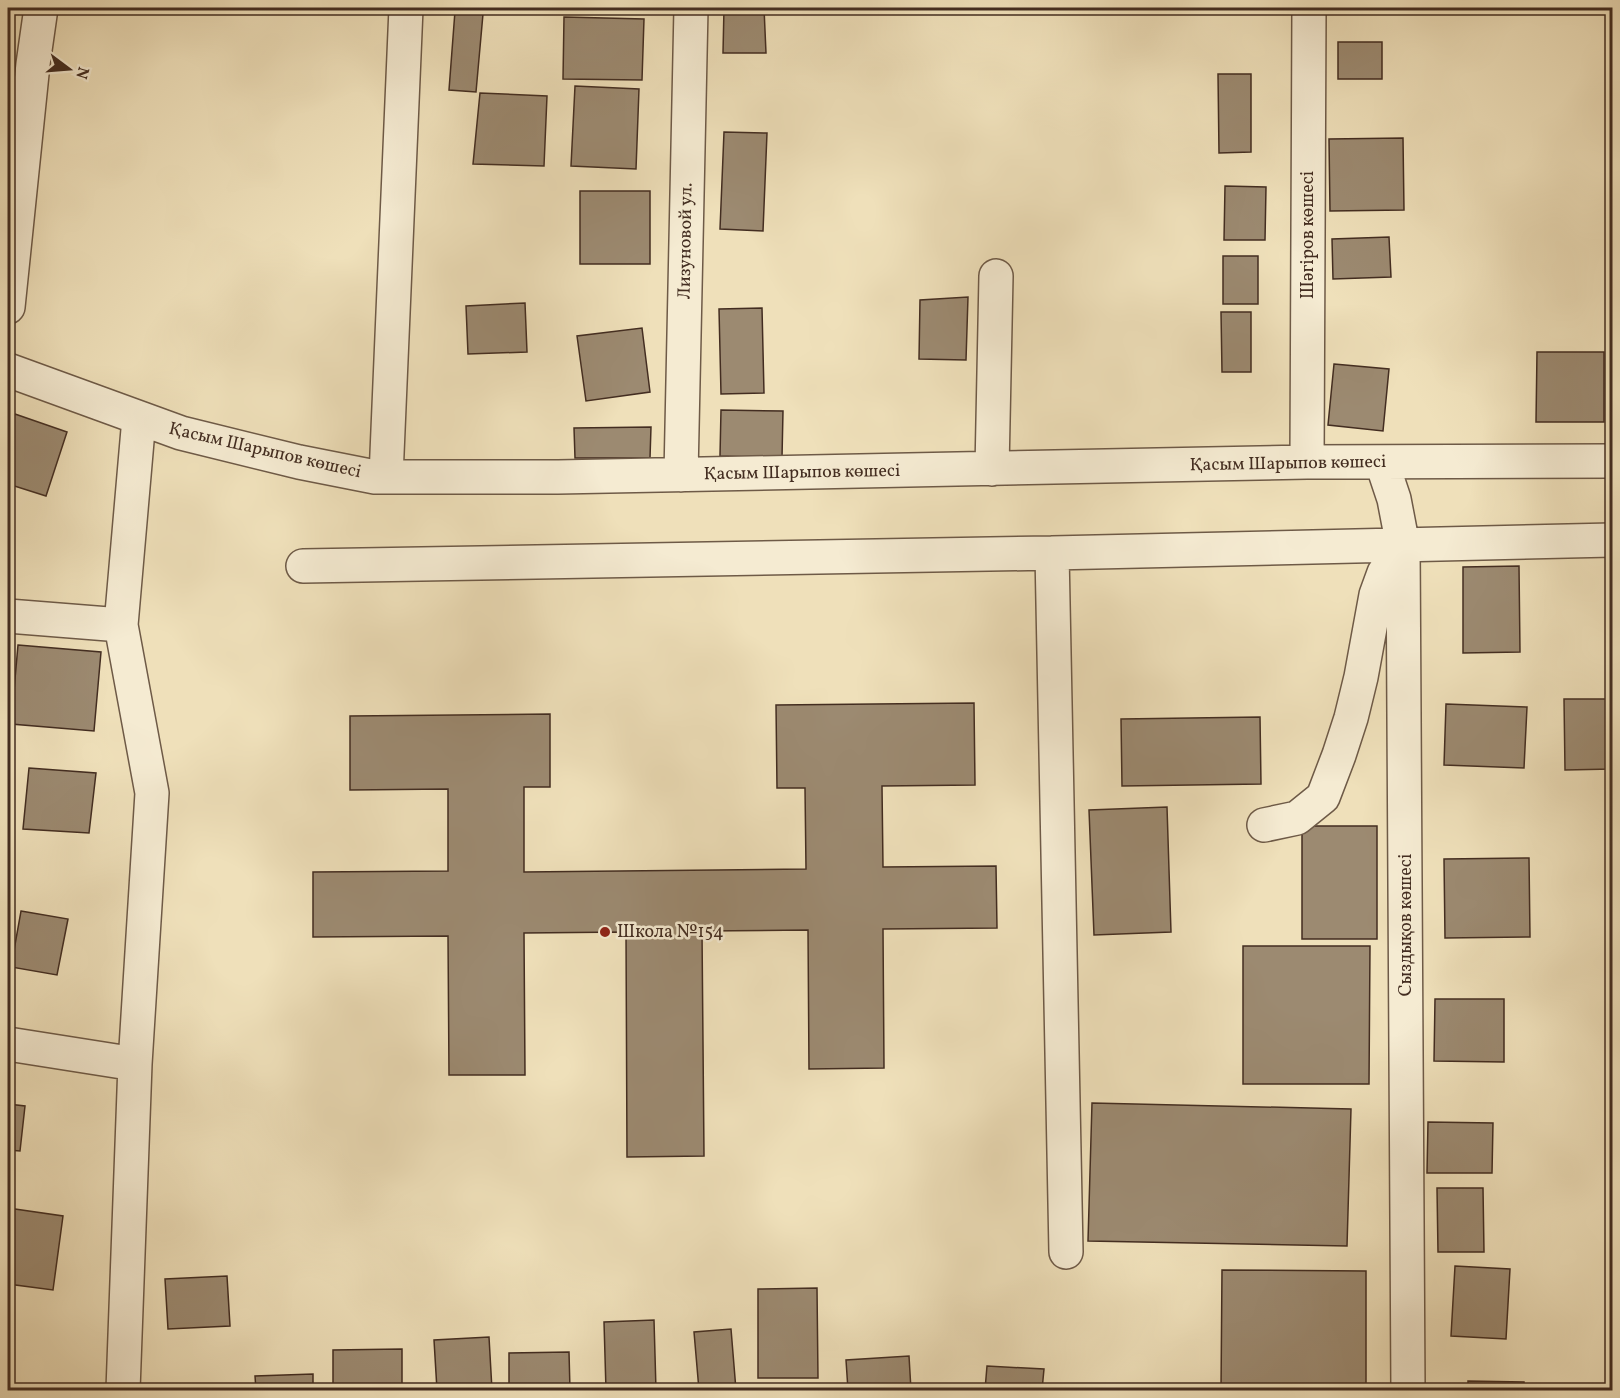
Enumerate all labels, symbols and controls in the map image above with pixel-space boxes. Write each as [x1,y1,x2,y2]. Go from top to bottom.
north arrow [39,39,99,99]
text: N [69,64,94,82]
street label: Шәгіров көшесі [1296,171,1321,299]
street label: Лизуновой ул. [672,182,700,300]
street label: Қасым Шарыпов көшесі [166,417,364,485]
street label: Қасым Шарыпов көшесі [1189,450,1387,478]
street label: Қасым Шарыпов көшесі [703,459,901,487]
street label: Сыздықов көшесі [1394,854,1419,996]
place label: Школа №154 [617,920,724,945]
marker: Школа №154 [598,925,612,939]

